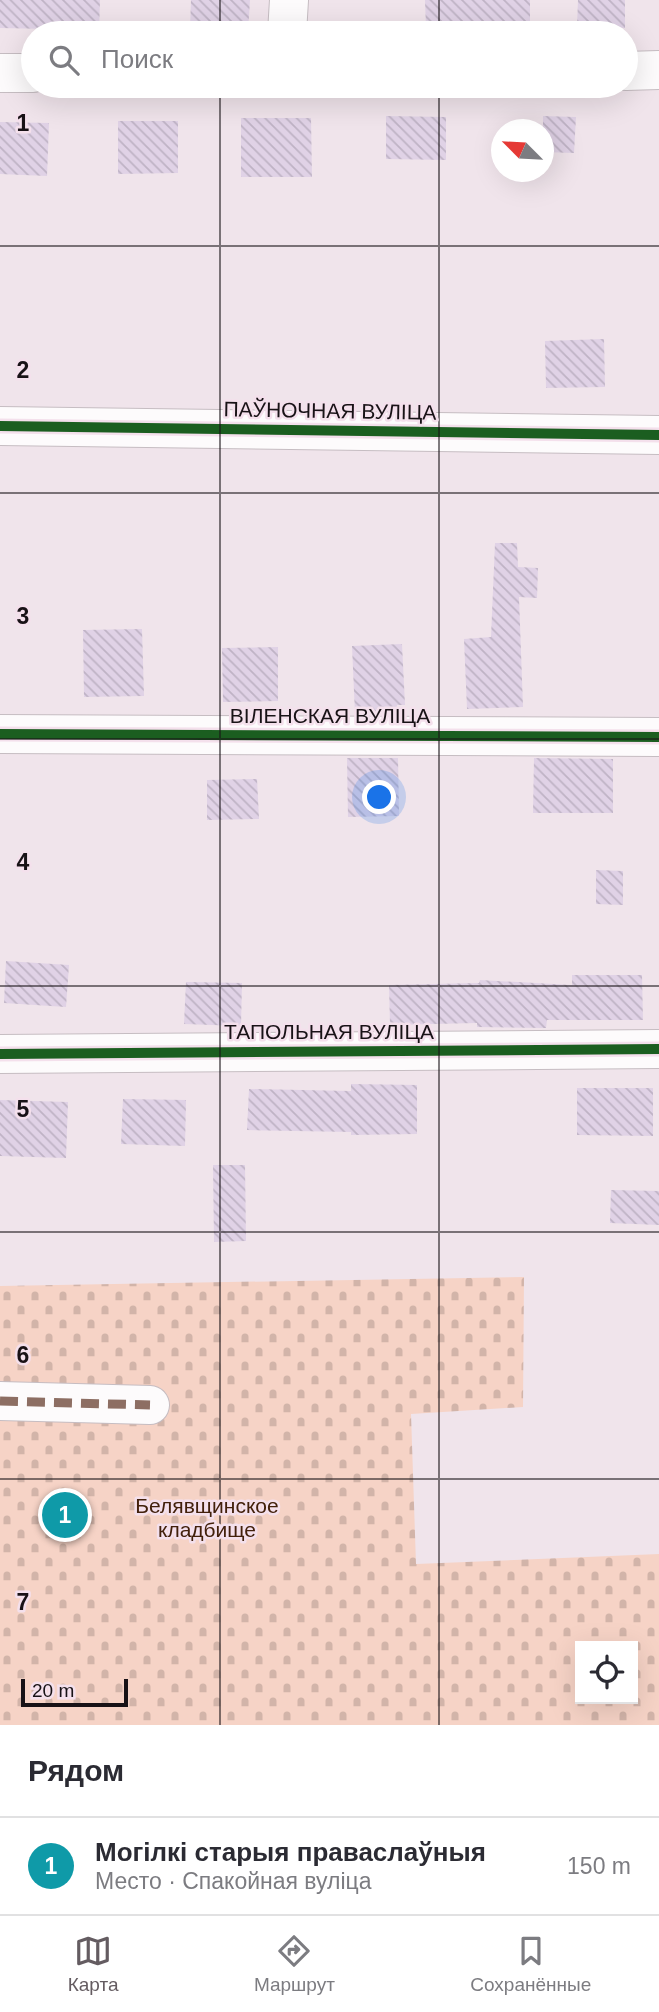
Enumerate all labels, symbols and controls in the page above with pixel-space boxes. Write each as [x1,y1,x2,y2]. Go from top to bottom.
search box [21,21,638,98]
icon: search [45,41,83,79]
text: Поиск [101,44,173,74]
text: 1 [17,110,30,136]
north arrow [491,119,554,182]
text: 2 [17,357,29,383]
street label: ПАЎНОЧНАЯ ВУЛІЦА [223,397,437,424]
text: 3 [17,603,29,629]
street label: ВІЛЕНСКАЯ ВУЛІЦА [230,704,430,727]
your location [362,780,396,814]
text: 4 [17,849,30,875]
street label: ТАПОЛЬНАЯ ВУЛІЦА [224,1020,434,1043]
text: 5 [17,1096,30,1122]
text: 6 [17,1342,29,1368]
pin: 1 [42,1489,88,1541]
park label: Белявщинское кладбище [135,1494,279,1541]
text: 7 [17,1589,29,1615]
map controls [575,1641,638,1704]
button: locate [575,1641,638,1704]
scale bar [21,1676,128,1708]
text: 20 m [32,1680,74,1701]
text: Рядом [28,1754,124,1787]
text: Могілкі старыя праваслаўныя [95,1837,486,1867]
text: 1 [45,1853,57,1879]
text: 150 m [567,1853,631,1879]
text: Место · Спакойная вуліца [95,1868,372,1894]
tab: Карта [68,1932,119,1996]
tab: Маршрут [254,1932,335,1996]
tab: Сохранённые [470,1932,591,1996]

